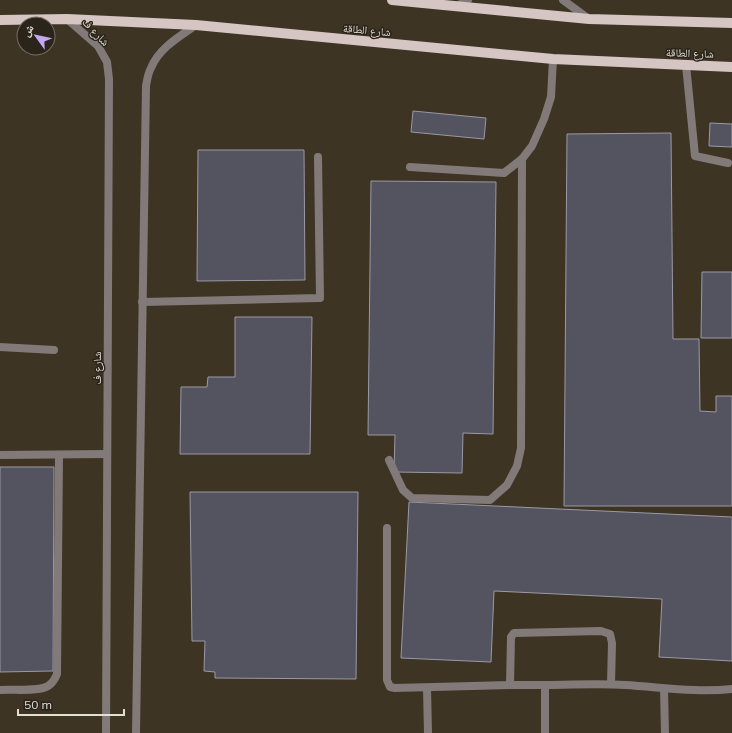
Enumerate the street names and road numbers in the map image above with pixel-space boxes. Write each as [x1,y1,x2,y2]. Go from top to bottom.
street label: شارع ف [79,15,113,49]
street label: شارع الطاقة [342,21,392,39]
street label: شارع الطاقة [666,45,714,61]
street label: شارع ف [90,351,104,385]

